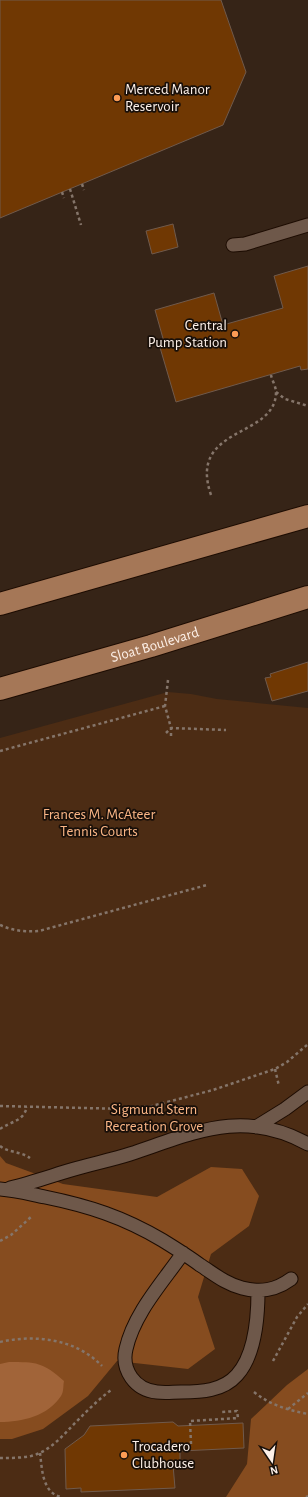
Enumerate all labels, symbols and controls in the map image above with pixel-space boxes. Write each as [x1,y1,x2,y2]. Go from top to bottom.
place label: Merced Manor Reservoir [125,82,210,114]
marker: Merced Manor Reservoir [112,93,122,103]
place label: Central Pump Station [148,318,227,350]
marker: Central Pump Station [230,329,240,339]
street label: Sloat Boulevard [109,624,201,665]
park label: Frances M. McAteer Tennis Courts [43,807,155,839]
park label: Sigmund Stern Recreation Grove [105,1102,203,1134]
place label: Trocadero Clubhouse [132,1439,194,1471]
north arrow [252,1441,292,1481]
marker: Trocadero Clubhouse [119,1450,129,1460]
text: N [269,1464,279,1476]

